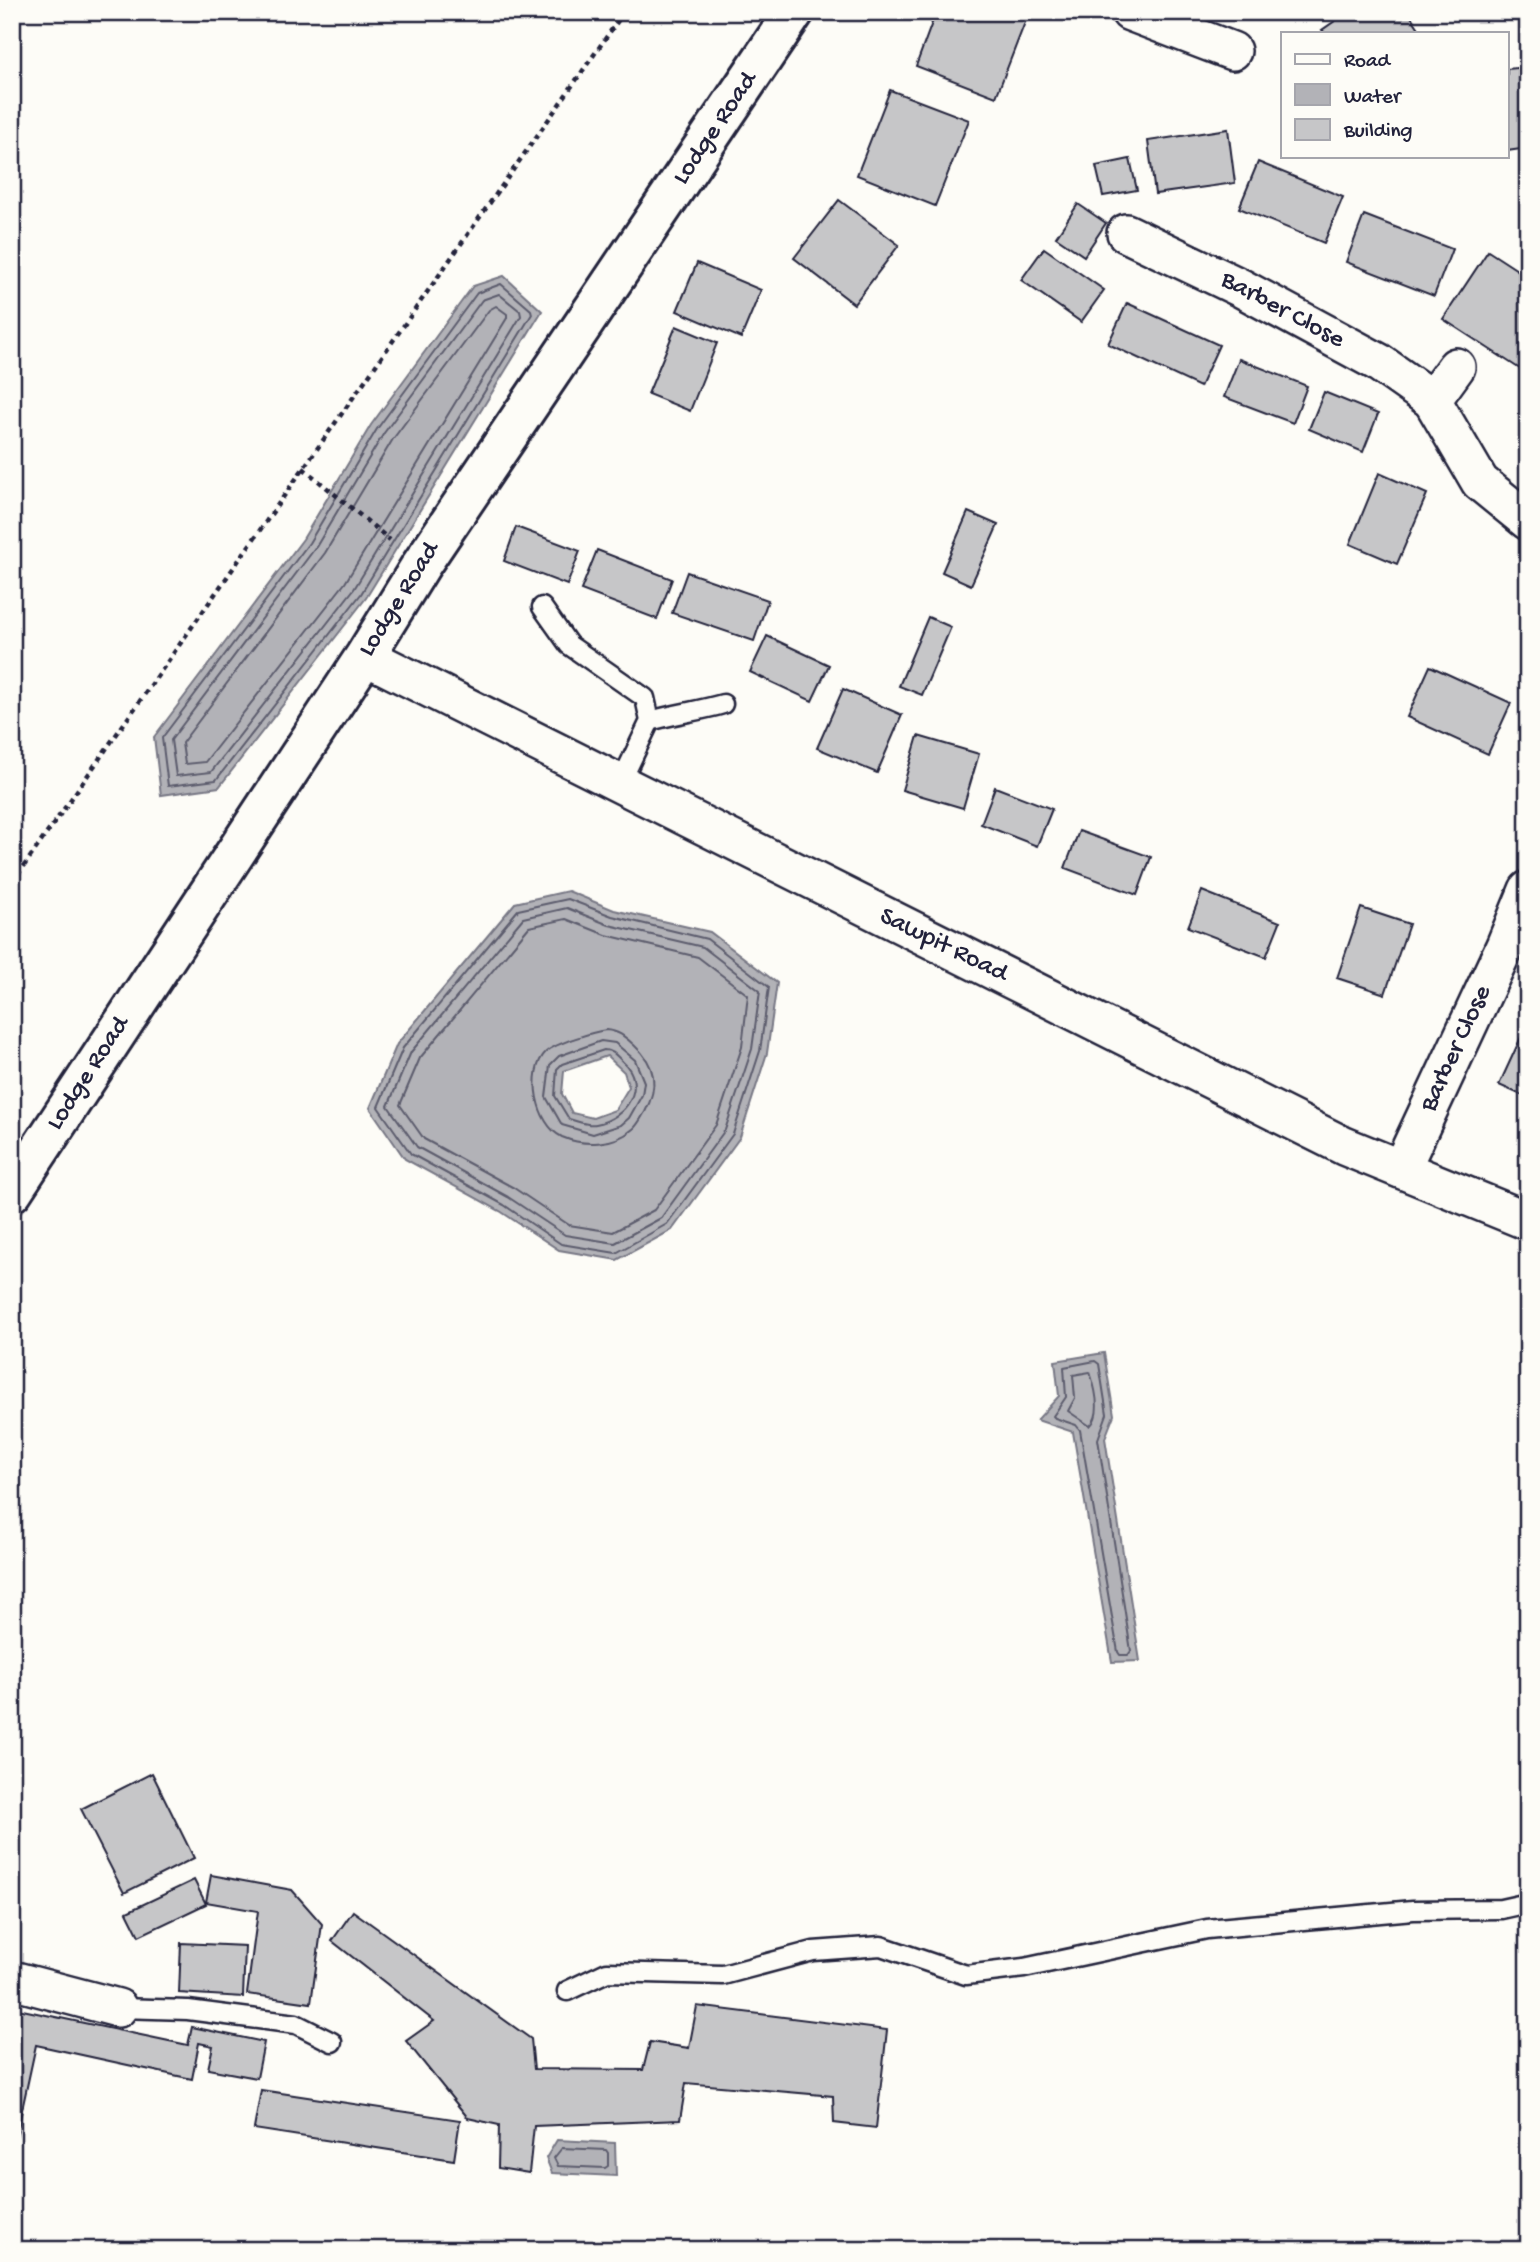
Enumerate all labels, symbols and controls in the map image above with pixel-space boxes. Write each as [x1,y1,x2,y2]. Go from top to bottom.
legend [1281,32,1508,158]
text: Road [1344,50,1392,75]
street label: Lodge Road [667,65,766,191]
text: Water [1344,86,1402,111]
text: Building [1343,120,1413,145]
street label: Barber Close [1214,265,1350,357]
street label: Lodge Road [353,535,448,663]
street label: Sawpit Road [874,902,1014,991]
street label: Barber Close [1414,980,1500,1118]
street label: Lodge Road [41,1010,138,1137]

